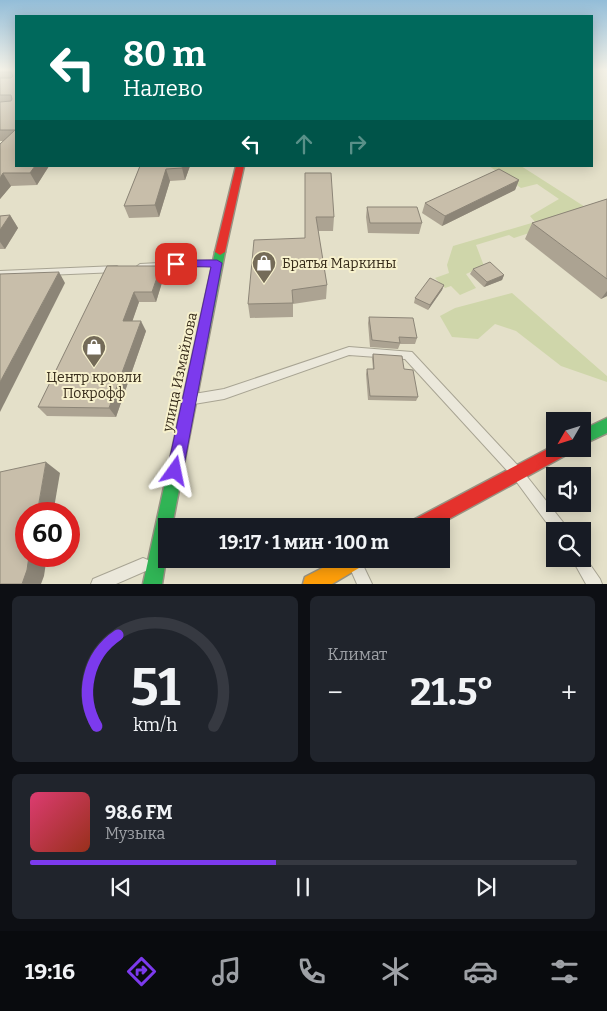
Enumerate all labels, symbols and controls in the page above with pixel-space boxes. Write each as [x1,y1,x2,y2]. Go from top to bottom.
text: 80 m [123,33,206,75]
icon: left [40,35,105,100]
text: Налево [123,75,203,102]
icon: left [237,130,265,158]
icon: ahead [290,130,318,158]
icon: right [343,130,371,158]
pin [155,243,197,285]
icon: arrive [162,250,190,278]
shop icon: Братья Маркины [251,250,277,284]
place label: Братья Маркины [282,255,396,272]
street label: улица Измайлова [159,310,201,434]
shop icon: Центр кровли Покрофф [81,334,107,368]
place label: Центр кровли Покрофф [46,369,142,402]
north arrow [546,412,591,458]
map controls [546,412,591,567]
position arrow [148,444,200,496]
button: sound [546,467,591,512]
speed limit sign: 60 [15,502,80,567]
button: search [546,522,591,567]
text: 19:17 · 1 мин · 100 m [219,531,389,554]
text: Климат [328,645,387,664]
text: 51 [130,656,180,719]
text: 21.5° [410,669,494,715]
text: − [328,676,343,709]
text: + [561,676,577,709]
text: km/h [133,714,177,736]
text: 98.6 FM [105,801,173,824]
text: Музыка [105,824,165,843]
icon: previous [107,873,135,901]
icon: pause [289,873,317,901]
icon: next [472,873,500,901]
icon: directions [124,954,159,989]
icon: music [209,954,244,989]
icon: phone [294,954,329,989]
icon: climate [378,954,413,989]
icon: car [463,954,498,989]
icon: filters [547,954,582,989]
text: 19:16 [25,958,75,985]

